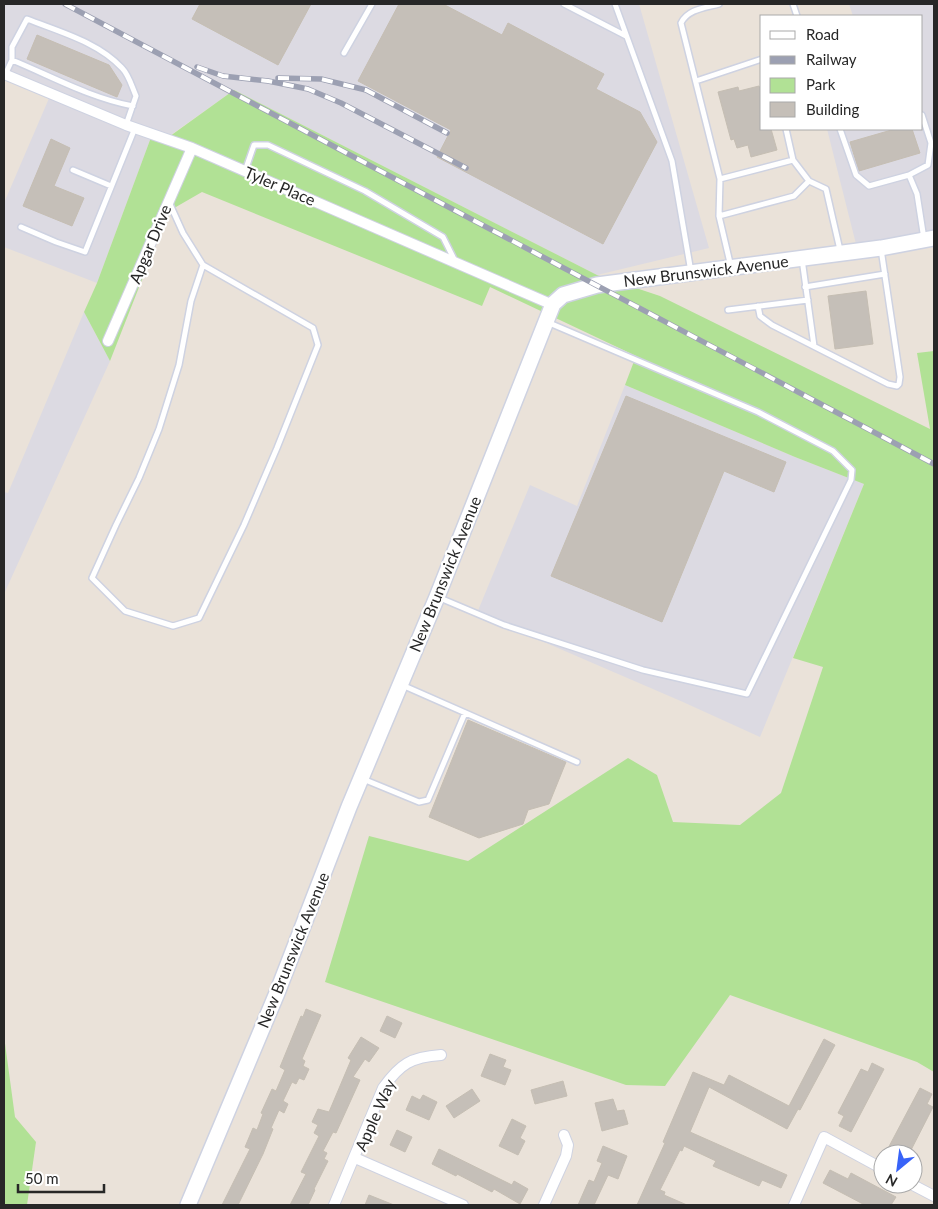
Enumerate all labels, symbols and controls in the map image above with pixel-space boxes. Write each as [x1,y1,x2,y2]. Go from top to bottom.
legend [760,15,923,130]
text: Road [806,25,839,43]
text: Railway [806,50,857,68]
text: Park [806,75,836,93]
text: Building [806,100,859,118]
street label: Tyler Place [242,162,319,209]
street label: Apgar Drive [124,202,175,286]
street label: New Brunswick Avenue [622,251,790,290]
street label: New Brunswick Avenue [405,493,484,654]
street label: New Brunswick Avenue [253,869,332,1030]
street label: Apple Way [350,1075,399,1154]
north arrow [873,1144,923,1194]
scale bar [18,1162,104,1194]
text: 50 m [25,1169,59,1187]
text: N [883,1171,900,1191]

